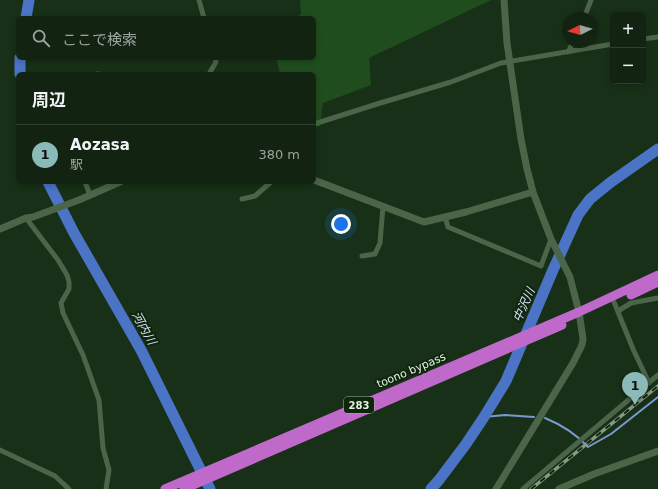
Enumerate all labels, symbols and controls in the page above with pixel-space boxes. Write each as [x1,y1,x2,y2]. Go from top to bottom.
north arrow [562,12,598,48]
map controls [610,12,646,84]
button: + [610,12,646,48]
search box [16,16,316,60]
icon: search [30,27,52,49]
text: ここで検索 [62,31,137,49]
button: − [610,48,646,84]
text: 周辺 [32,90,66,110]
text: Aozasa [70,136,130,154]
text: 1 [40,147,50,162]
text: 380 m [258,147,300,162]
text: 駅 [70,157,83,172]
your location [331,214,351,234]
water label: 中沢川 [510,284,539,324]
water label: 河内川 [129,309,160,349]
street label: toono bypass [375,350,448,391]
pin: 1 [622,372,648,405]
road number: 283 [344,397,374,413]

